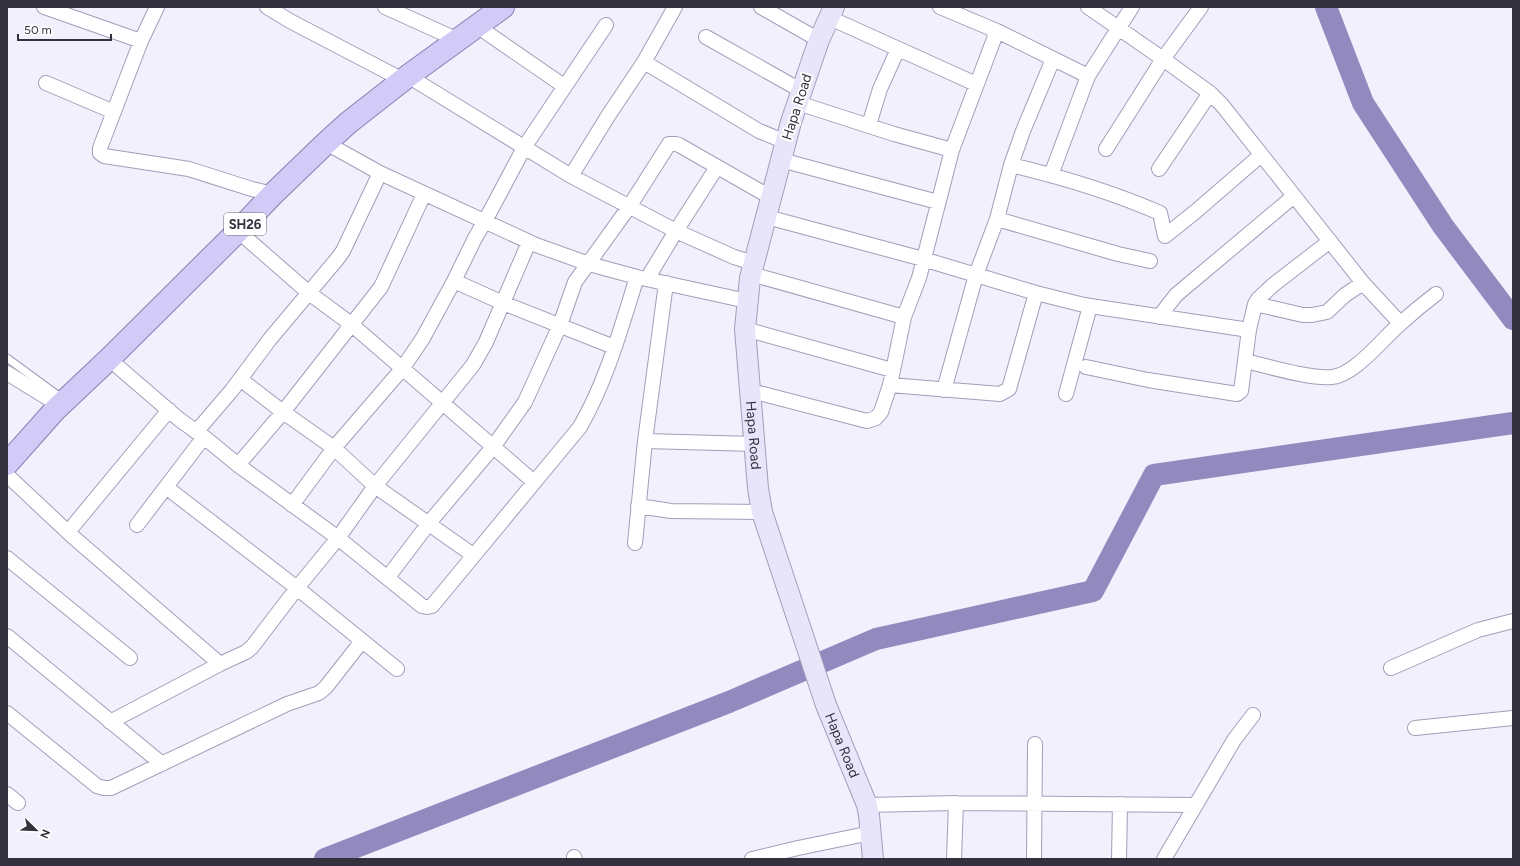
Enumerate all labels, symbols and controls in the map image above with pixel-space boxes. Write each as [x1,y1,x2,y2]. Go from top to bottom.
scale bar [18,16,111,42]
text: 50 m [24,23,52,37]
street label: Hapa Road [778,72,816,142]
road number: SH26 [224,213,266,235]
street label: Hapa Road [742,400,765,470]
street label: Hapa Road [822,710,863,780]
north arrow [16,810,56,850]
text: N [37,827,52,840]

